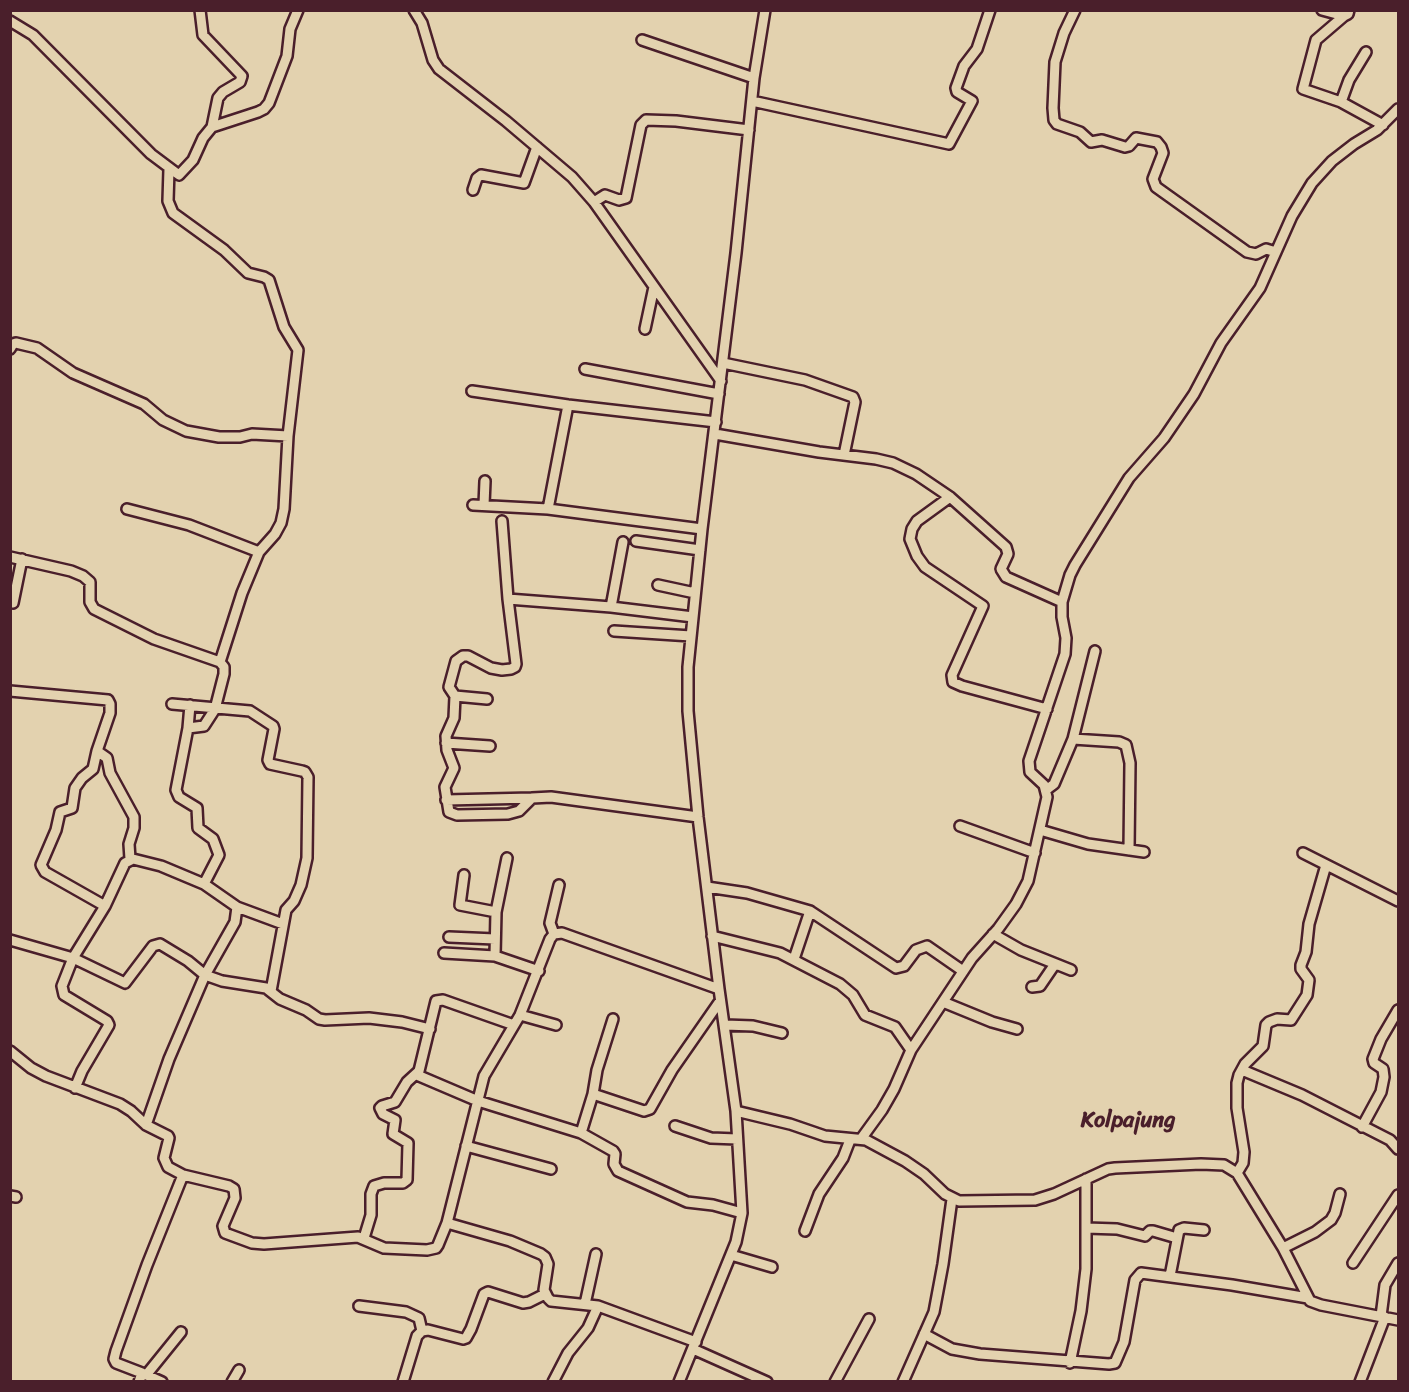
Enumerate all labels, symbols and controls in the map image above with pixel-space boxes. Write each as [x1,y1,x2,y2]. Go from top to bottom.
district label: Kolpajung [1081,1108,1175,1134]

